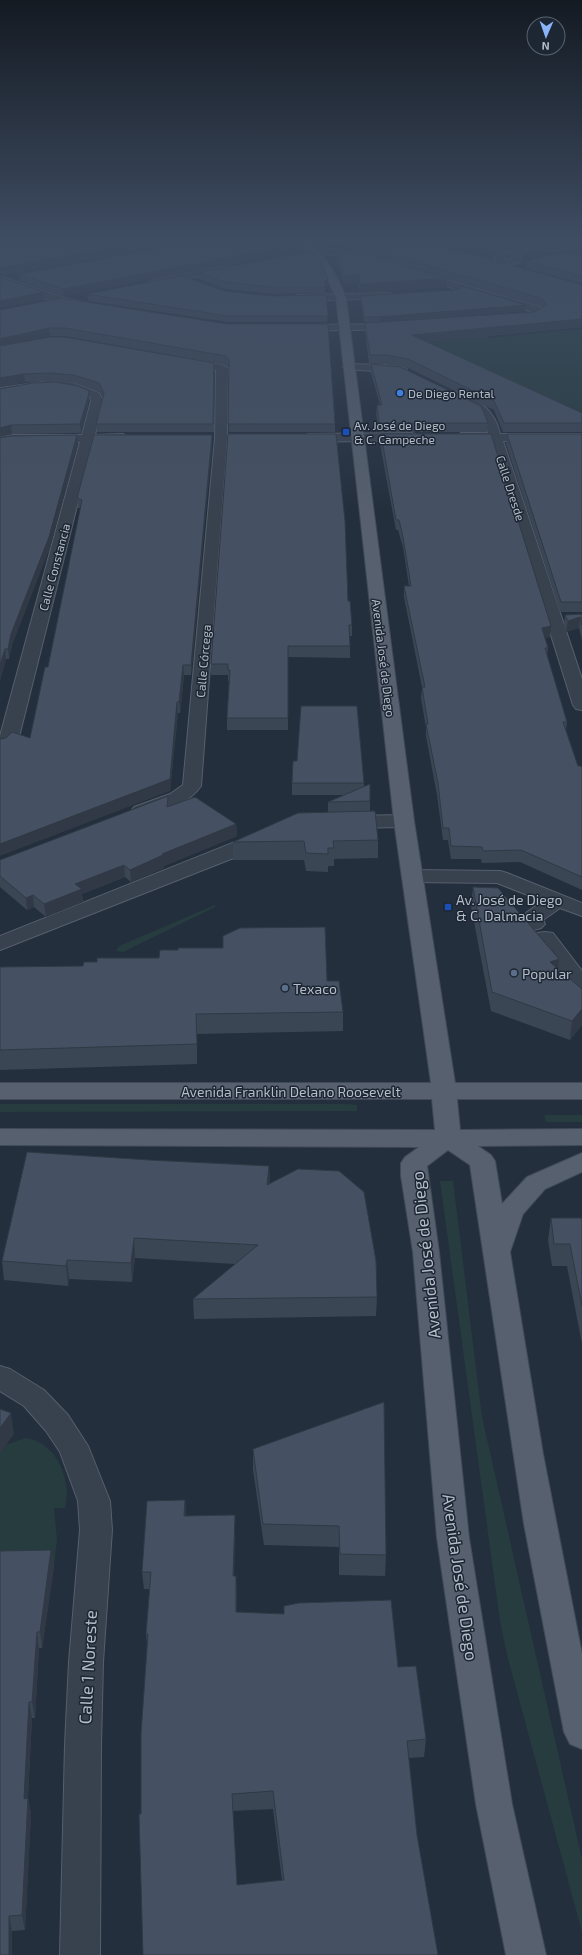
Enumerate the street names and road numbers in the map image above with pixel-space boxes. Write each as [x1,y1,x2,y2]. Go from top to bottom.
street label: Calle Dresde [494,453,528,523]
street label: Calle Constancia [36,522,72,612]
street label: Avenida José de Diego [370,598,398,718]
street label: Calle Córcega [193,624,213,698]
street label: Avenida Franklin Delano Roosevelt [181,1083,401,1100]
street label: Avenida José de Diego [406,1170,445,1340]
street label: Avenida José de Diego [438,1492,483,1662]
street label: Calle 1 Noreste [74,1609,100,1725]

